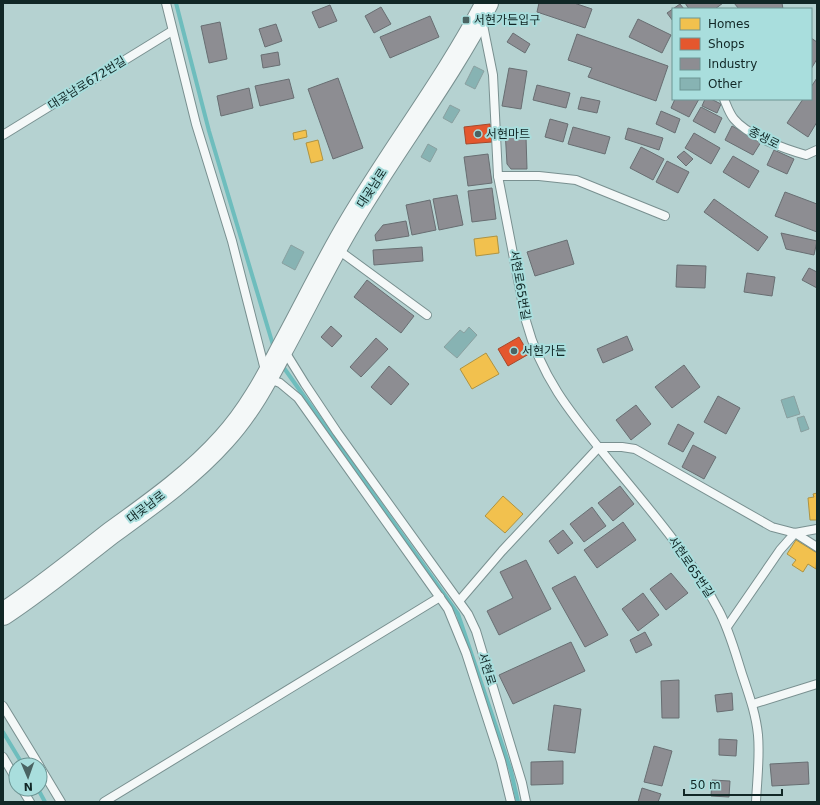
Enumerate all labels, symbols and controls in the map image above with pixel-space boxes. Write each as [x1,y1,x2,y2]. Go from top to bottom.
legend [672,8,812,100]
place label: 서현가든입구 [474,13,540,27]
marker: 서현가든입구 [461,15,471,25]
text: Homes [708,17,750,31]
text: Shops [708,37,744,51]
street label: 대곶남로672번길 [45,53,129,113]
text: Industry [708,57,757,71]
text: Other [708,77,742,91]
street label: 종생로 [746,124,782,152]
place label: 서현마트 [486,127,530,141]
marker: 서현마트 [473,129,483,139]
street label: 대곶남로 [354,166,390,210]
street label: 서현로65번길 [507,249,533,321]
place label: 서현가든 [522,344,566,358]
marker: 서현가든 [509,346,519,356]
street label: 대곶남로 [124,488,168,526]
street label: 서현로65번길 [665,534,717,600]
street label: 서현로 [475,651,499,687]
north arrow [8,757,48,797]
scale bar [684,771,782,797]
text: 50 m [690,778,721,792]
text: N [23,780,33,793]

